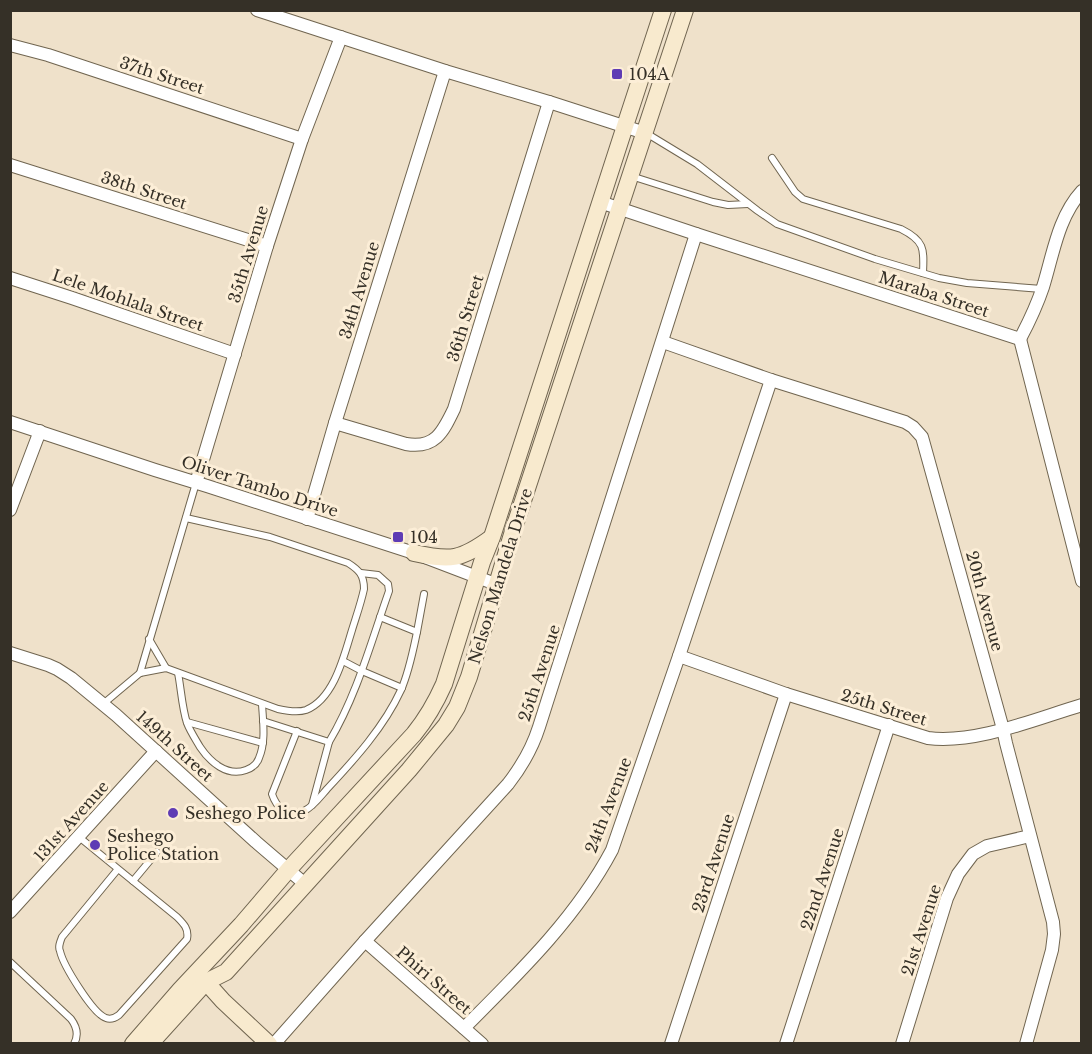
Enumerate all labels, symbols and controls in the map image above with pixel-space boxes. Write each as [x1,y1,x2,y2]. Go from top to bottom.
street label: 37th Street [117,52,207,98]
place label: 104A [629,64,670,84]
marker: 104A [610,67,624,81]
street label: 38th Street [98,167,190,213]
street label: 35th Avenue [224,203,272,305]
street label: 34th Avenue [335,239,383,341]
street label: Lele Mohlala Street [50,265,206,335]
street label: Maraba Street [876,267,992,321]
street label: 36th Street [442,272,488,364]
street label: Oliver Tambo Drive [179,451,341,521]
street label: Nelson Mandela Drive [464,485,536,667]
place label: 104 [410,527,438,547]
marker: 104 [391,530,405,544]
street label: 20th Avenue [962,549,1008,653]
street label: 25th Avenue [514,622,564,724]
street label: 25th Street [839,684,929,730]
street label: 149th Street [132,706,218,786]
street label: 24th Avenue [581,754,635,856]
street label: 131st Avenue [29,776,113,866]
place label: Seshego Police [185,803,306,823]
marker: Seshego Police [166,806,180,820]
street label: 23rd Avenue [688,811,738,915]
street label: 22nd Avenue [796,825,848,933]
place label: Seshego Police Station [107,826,219,864]
marker: Seshego Police Station [88,838,102,852]
street label: 21st Avenue [897,882,945,978]
street label: Phiri Street [392,942,476,1018]

